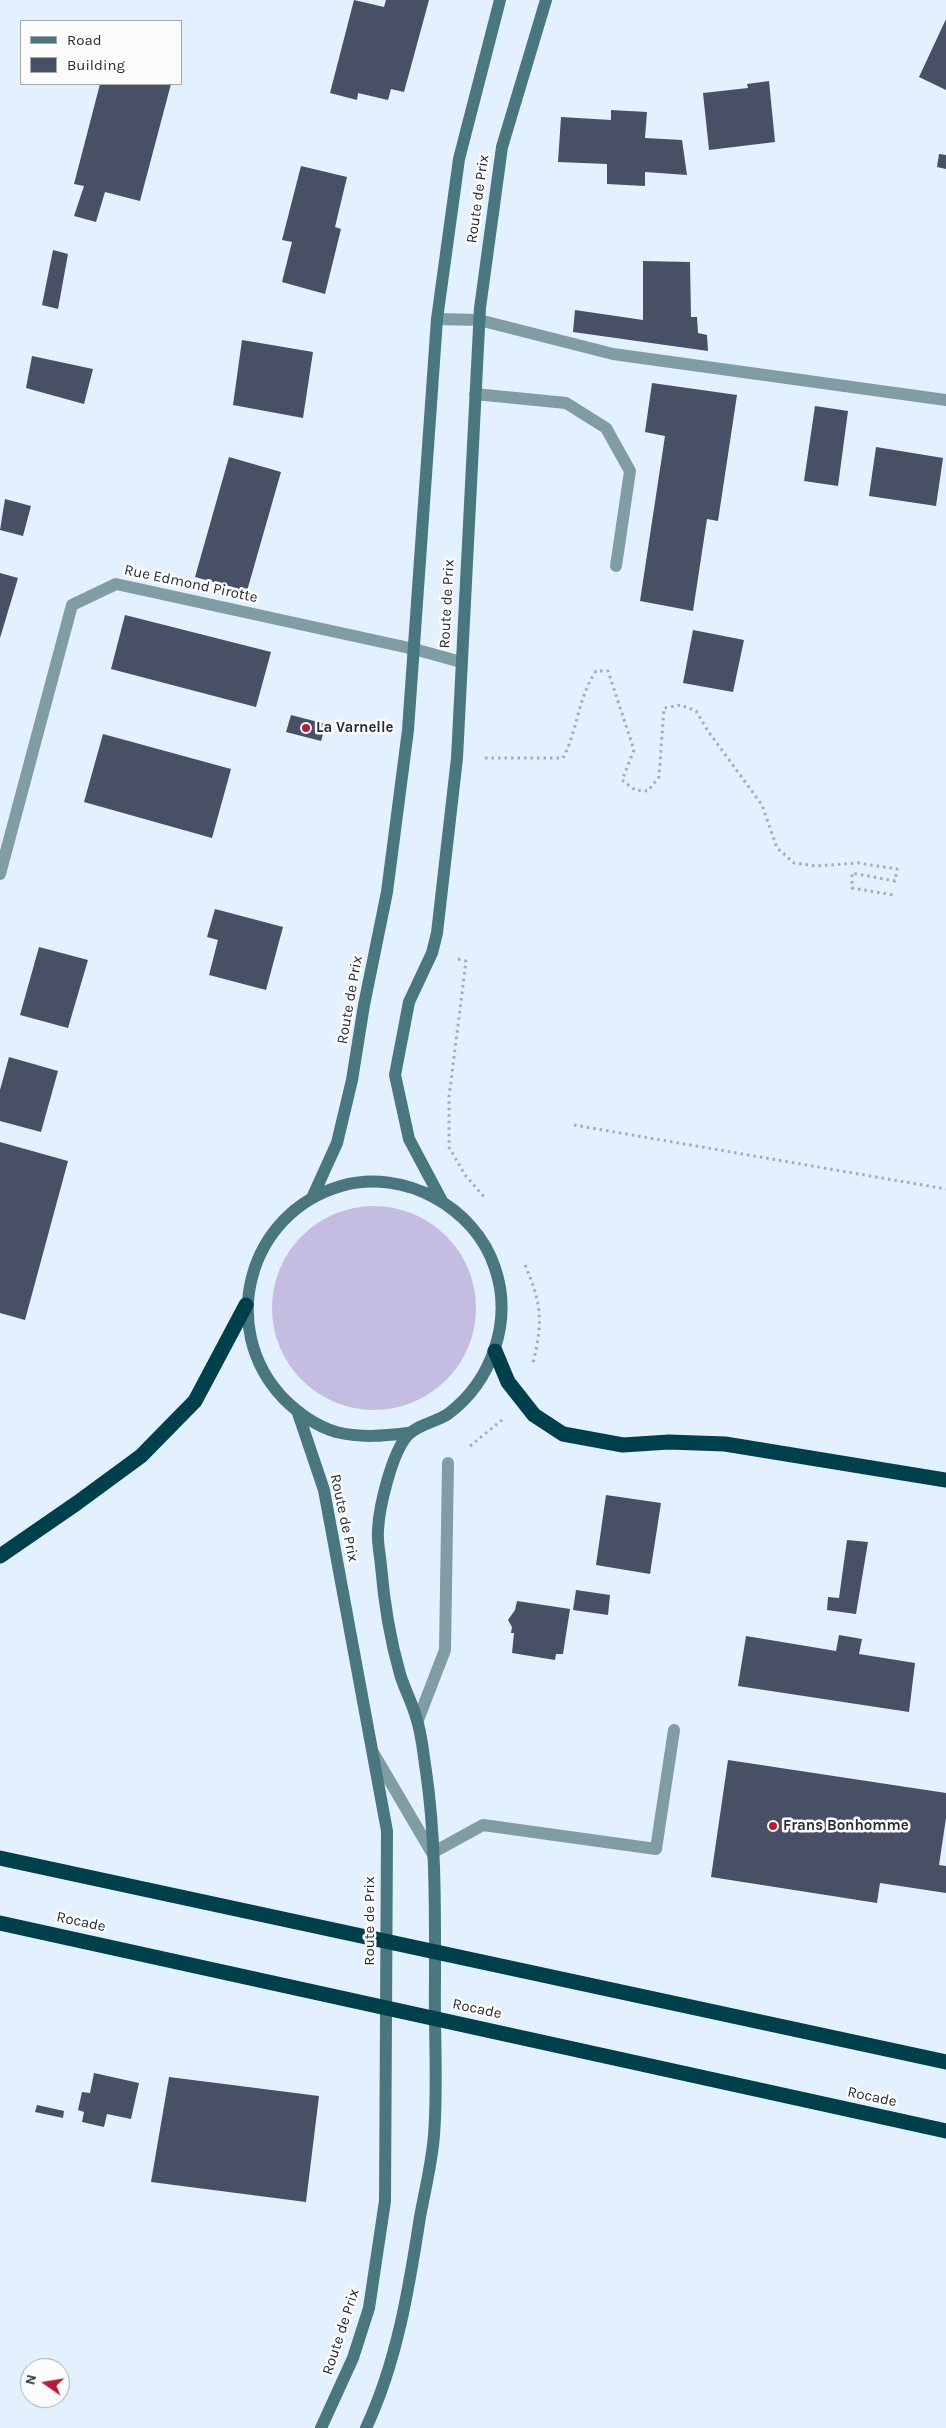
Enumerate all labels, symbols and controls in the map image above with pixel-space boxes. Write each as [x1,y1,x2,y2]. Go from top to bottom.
legend [20,20,182,85]
text: Road [67,31,102,49]
text: Building [67,56,125,74]
street label: Route de Prix [463,153,493,245]
street label: Route de Prix [436,559,458,649]
street label: Rue Edmond Pirotte [123,561,259,607]
place label: La Varnelle [316,719,393,737]
marker: La Varnelle [300,722,312,734]
street label: Route de Prix [333,954,367,1046]
street label: Route de Prix [326,1472,362,1564]
place label: Frans Bonhomme [783,1817,909,1835]
marker: Frans Bonhomme [767,1820,779,1832]
street label: Route de Prix [361,1876,379,1966]
street label: Rocade [55,1908,107,1936]
street label: Rocade [451,1995,503,2023]
street label: Rocade [846,2083,898,2111]
street label: Route de Prix [319,2287,363,2377]
north arrow [20,2358,70,2408]
text: N [21,2373,40,2387]

